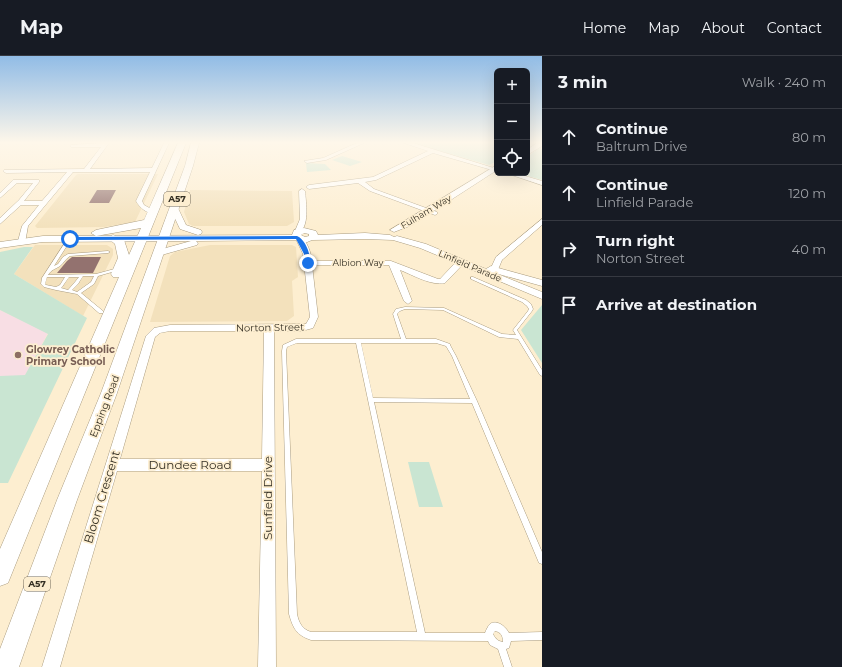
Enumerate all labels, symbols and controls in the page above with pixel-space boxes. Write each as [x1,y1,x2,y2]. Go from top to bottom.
text: Map [20,16,63,39]
text: Home [583,19,626,37]
text: Map [648,19,679,37]
text: About [701,19,745,37]
text: Contact [767,19,822,37]
map controls [494,68,530,176]
button: + [494,68,530,104]
text: 3 min [558,72,608,92]
text: Walk · 240 m [742,74,826,90]
button: − [494,104,530,140]
text: Continue [596,119,668,138]
icon: ahead [558,126,580,148]
text: 80 m [792,129,826,145]
text: Baltrum Drive [596,138,687,154]
button: locate [494,140,530,176]
text: Continue [596,175,668,194]
icon: ahead [558,182,580,204]
text: 120 m [788,185,826,201]
road number: A57 [164,192,190,206]
street label: Fulham Way [399,192,453,231]
text: Linfield Parade [596,194,693,210]
route start [61,230,79,248]
text: Turn right [596,231,675,250]
icon: right [558,238,580,260]
text: 40 m [792,241,826,257]
street label: Linfield Parade [437,247,504,284]
text: Norton Street [596,250,685,266]
route end [299,254,317,272]
street label: Albion Way [332,257,384,268]
icon: arrive [558,294,580,316]
text: Arrive at destination [596,295,757,314]
street label: Norton Street [236,320,304,335]
place label: Glowrey Catholic Primary School [26,343,115,368]
marker: Glowrey Catholic Primary School [13,350,23,360]
street label: Epping Road [87,373,122,439]
street label: Bloom Crescent [80,448,123,545]
street label: Sunfield Drive [260,456,275,540]
street label: Dundee Road [148,457,232,472]
road number: A57 [24,577,50,591]

